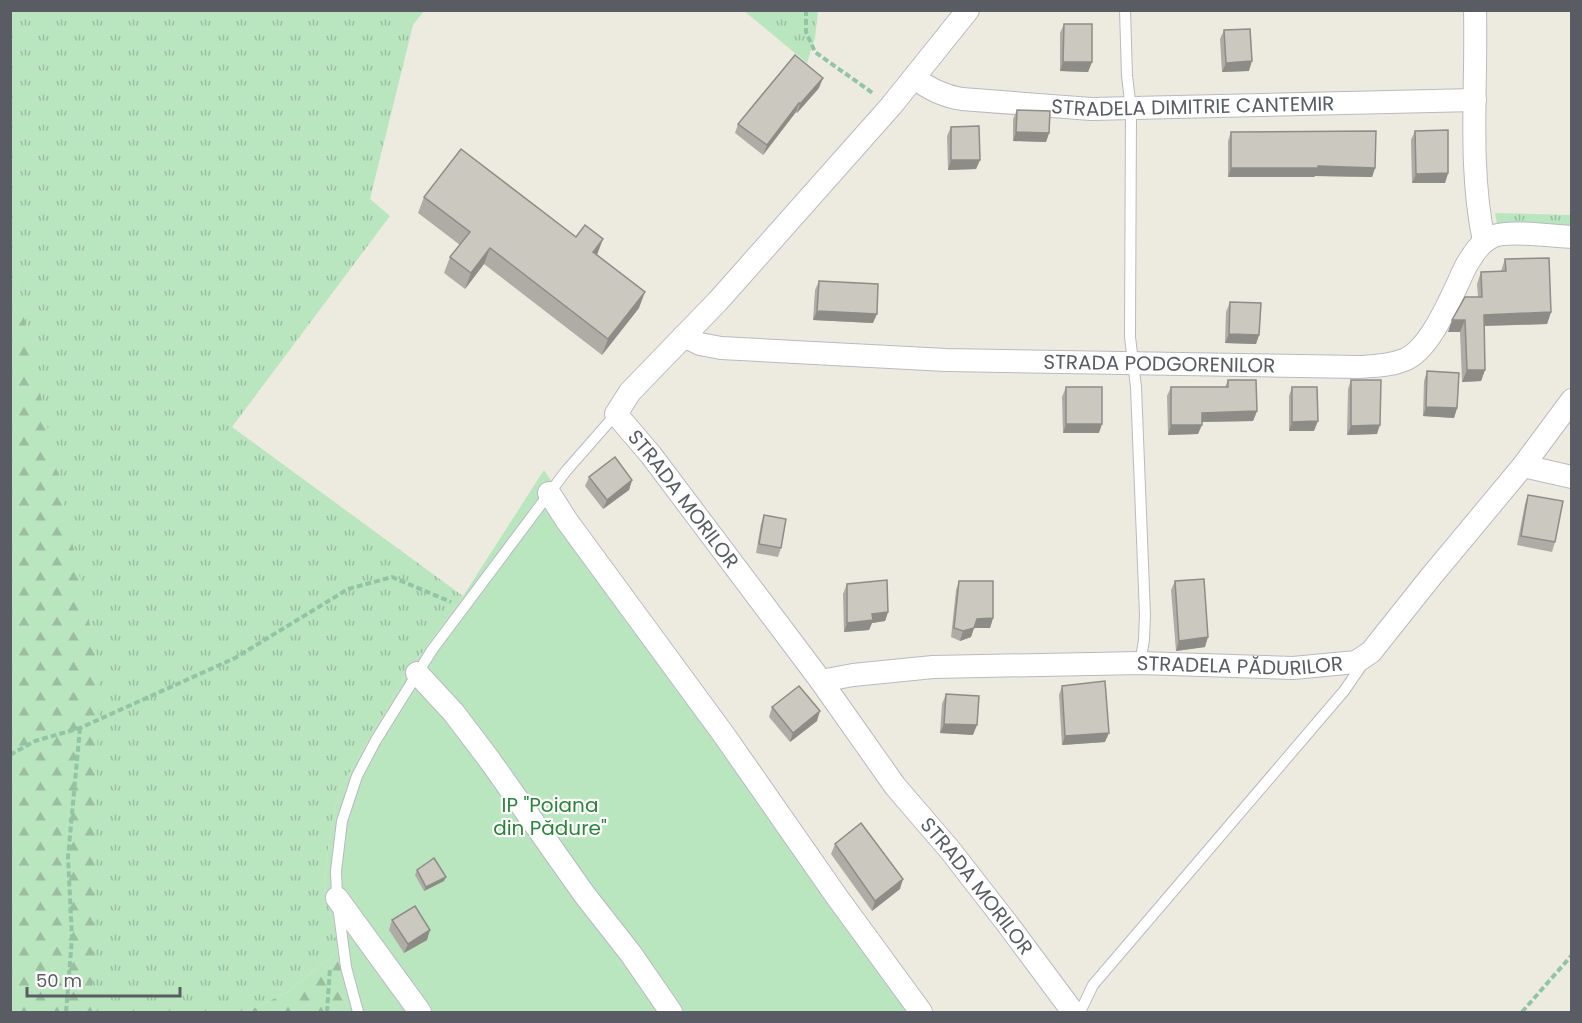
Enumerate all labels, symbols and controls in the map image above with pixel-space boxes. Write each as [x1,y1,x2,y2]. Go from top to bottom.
street label: STRADELA DIMITRIE CANTEMIR [1050,89,1335,123]
street label: STRADA PODGORENILOR [1043,348,1276,380]
street label: STRADA MORILOR [621,424,745,574]
street label: STRADELA PĂDURILOR [1136,649,1344,682]
park label: IP "Poiana din Pădure" [493,791,607,842]
street label: STRADA MORILOR [914,811,1040,961]
scale bar [27,960,180,998]
text: 50 m [36,968,82,993]

